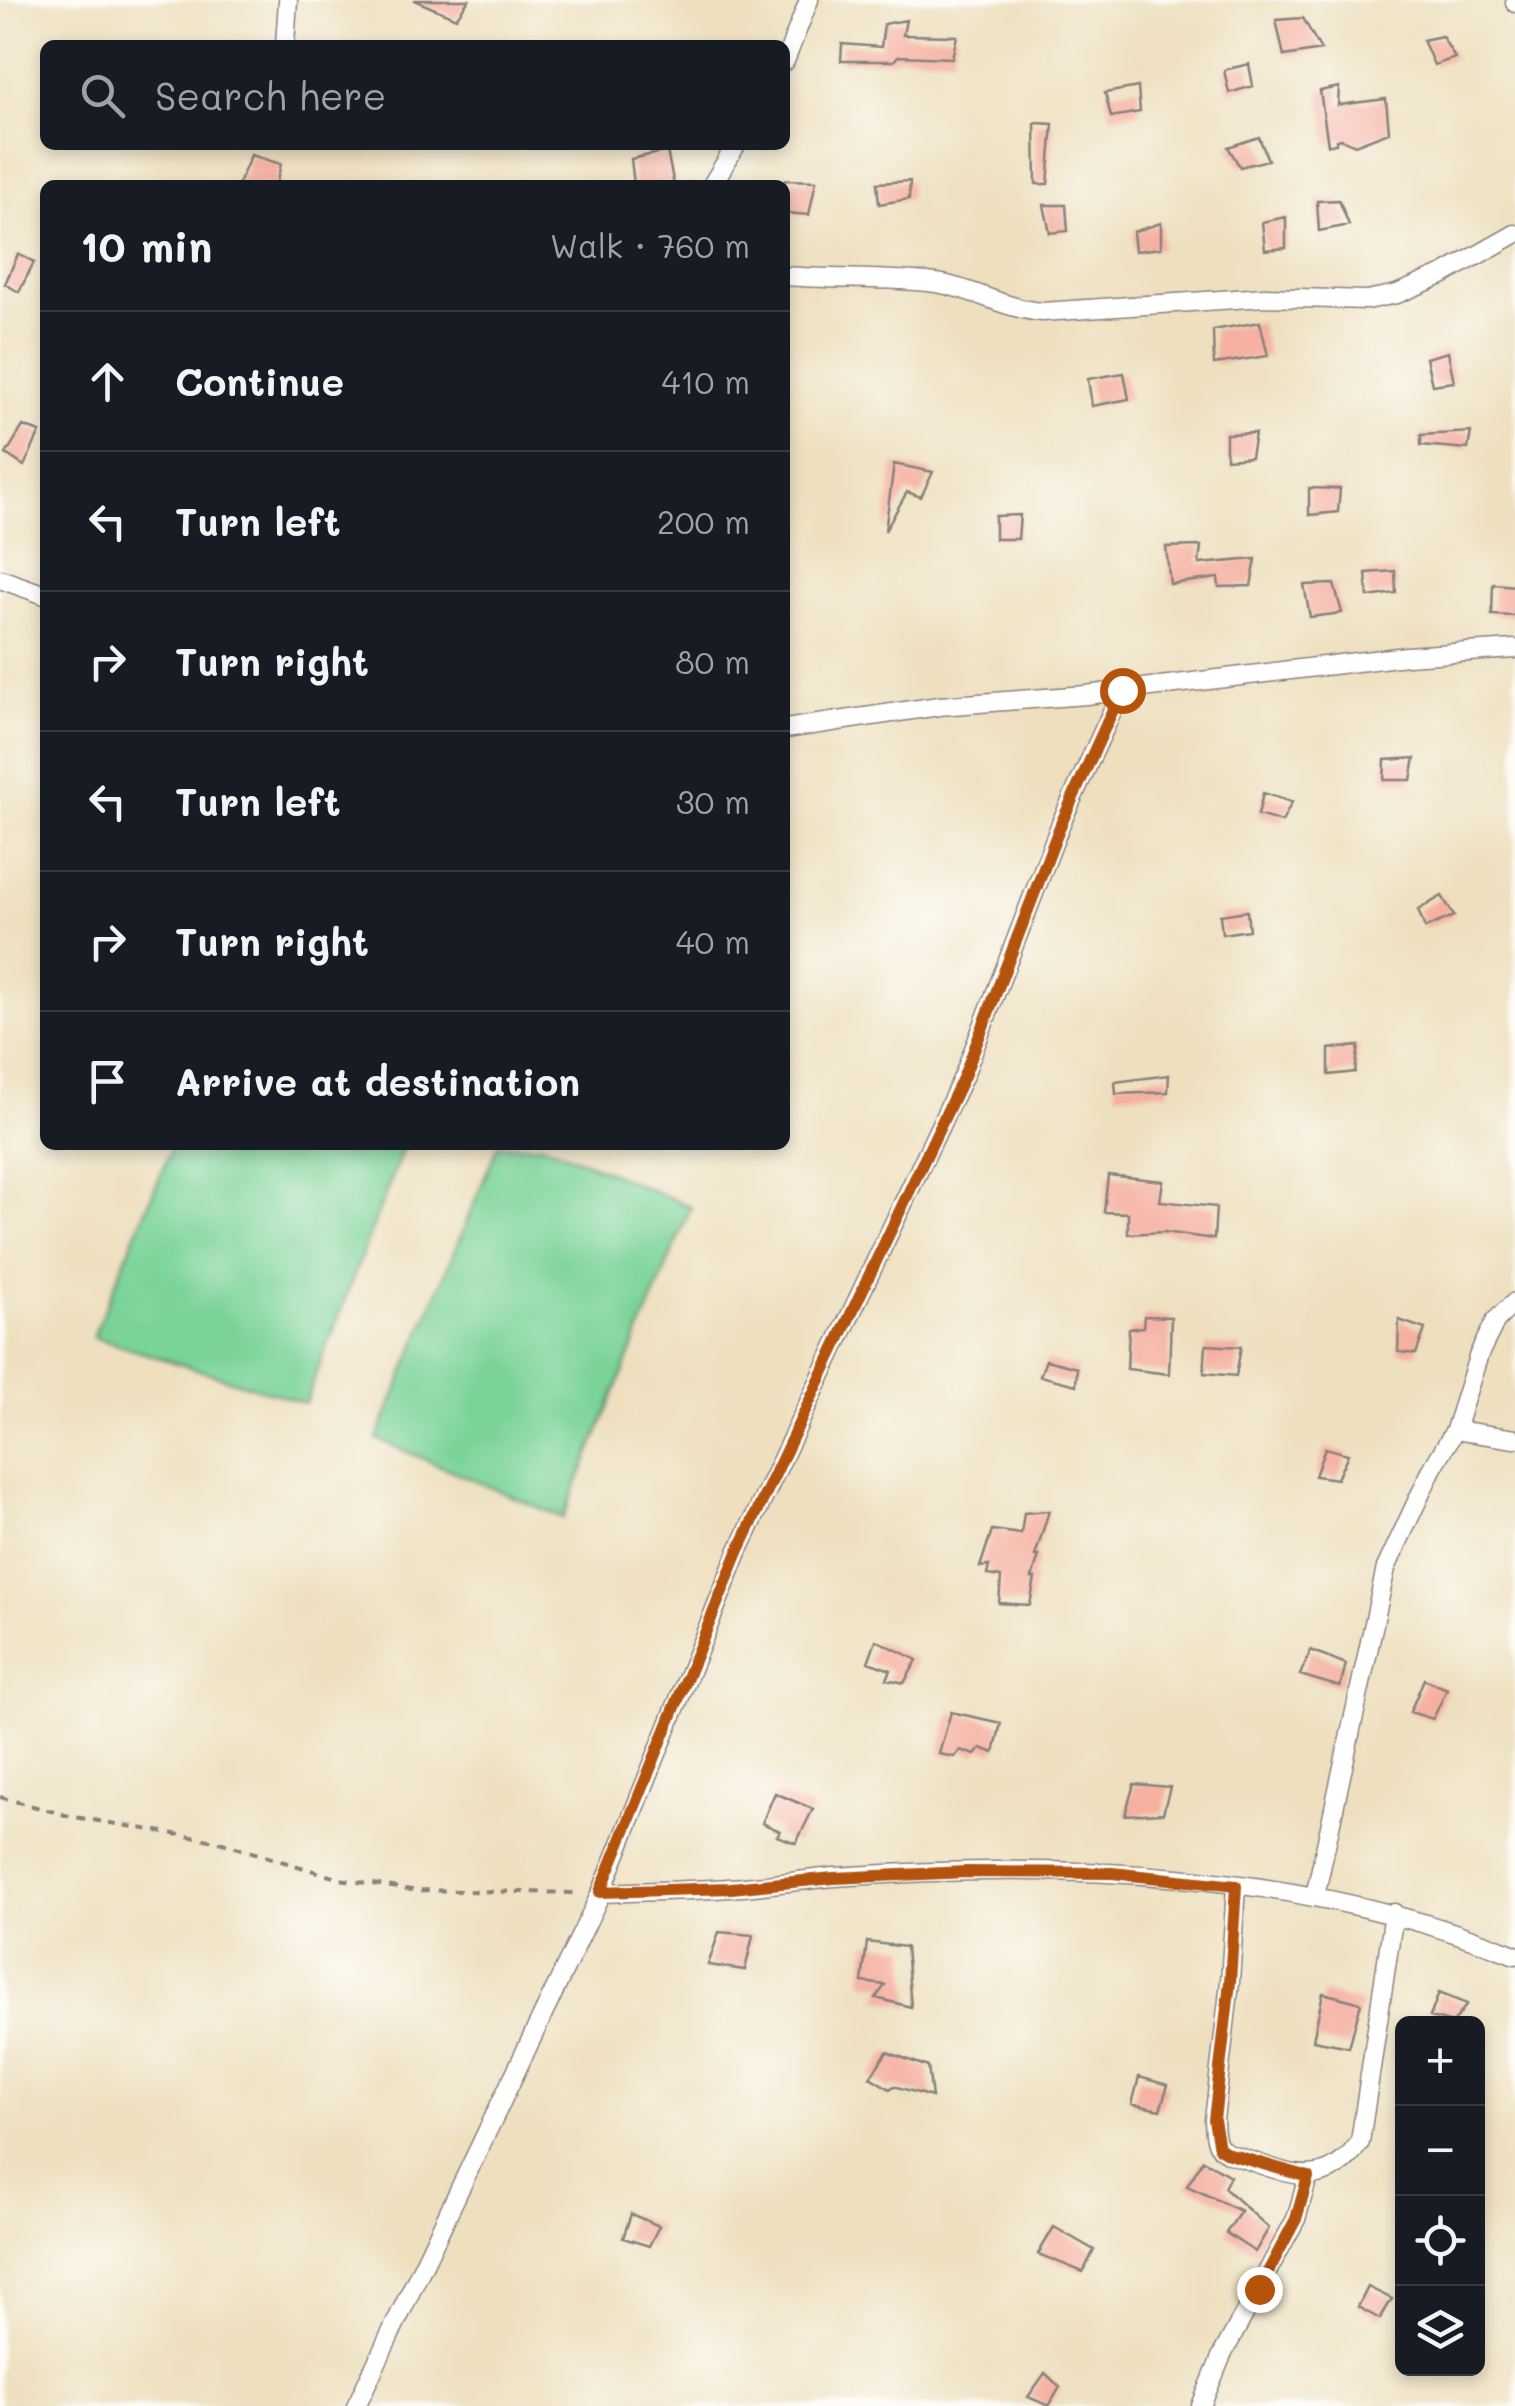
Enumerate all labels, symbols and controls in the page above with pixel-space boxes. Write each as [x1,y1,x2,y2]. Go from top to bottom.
search box [40,40,790,150]
icon: search [75,68,130,123]
text: Search here [155,70,386,120]
text: 10 min [80,218,212,273]
text: Walk · 760 m [550,224,750,266]
icon: ahead [80,354,135,409]
text: Continue [175,356,344,406]
text: 410 m [661,360,750,402]
icon: left [80,494,135,549]
text: Turn left [175,496,341,546]
text: 200 m [657,500,750,542]
icon: right [80,634,135,689]
text: Turn right [175,636,369,686]
text: 80 m [675,640,750,682]
route start [1100,668,1146,714]
icon: left [80,774,135,829]
text: Turn left [175,776,341,826]
text: 30 m [676,780,750,822]
icon: right [80,914,135,969]
text: Turn right [175,916,369,966]
text: 40 m [676,920,750,962]
icon: arrive [80,1054,135,1109]
text: Arrive at destination [175,1056,580,1106]
map controls [1395,2016,1485,2376]
button: + [1395,2016,1485,2106]
button: − [1395,2106,1485,2196]
button: locate [1395,2196,1485,2286]
route end [1237,2267,1283,2313]
button: layers [1395,2286,1485,2376]

